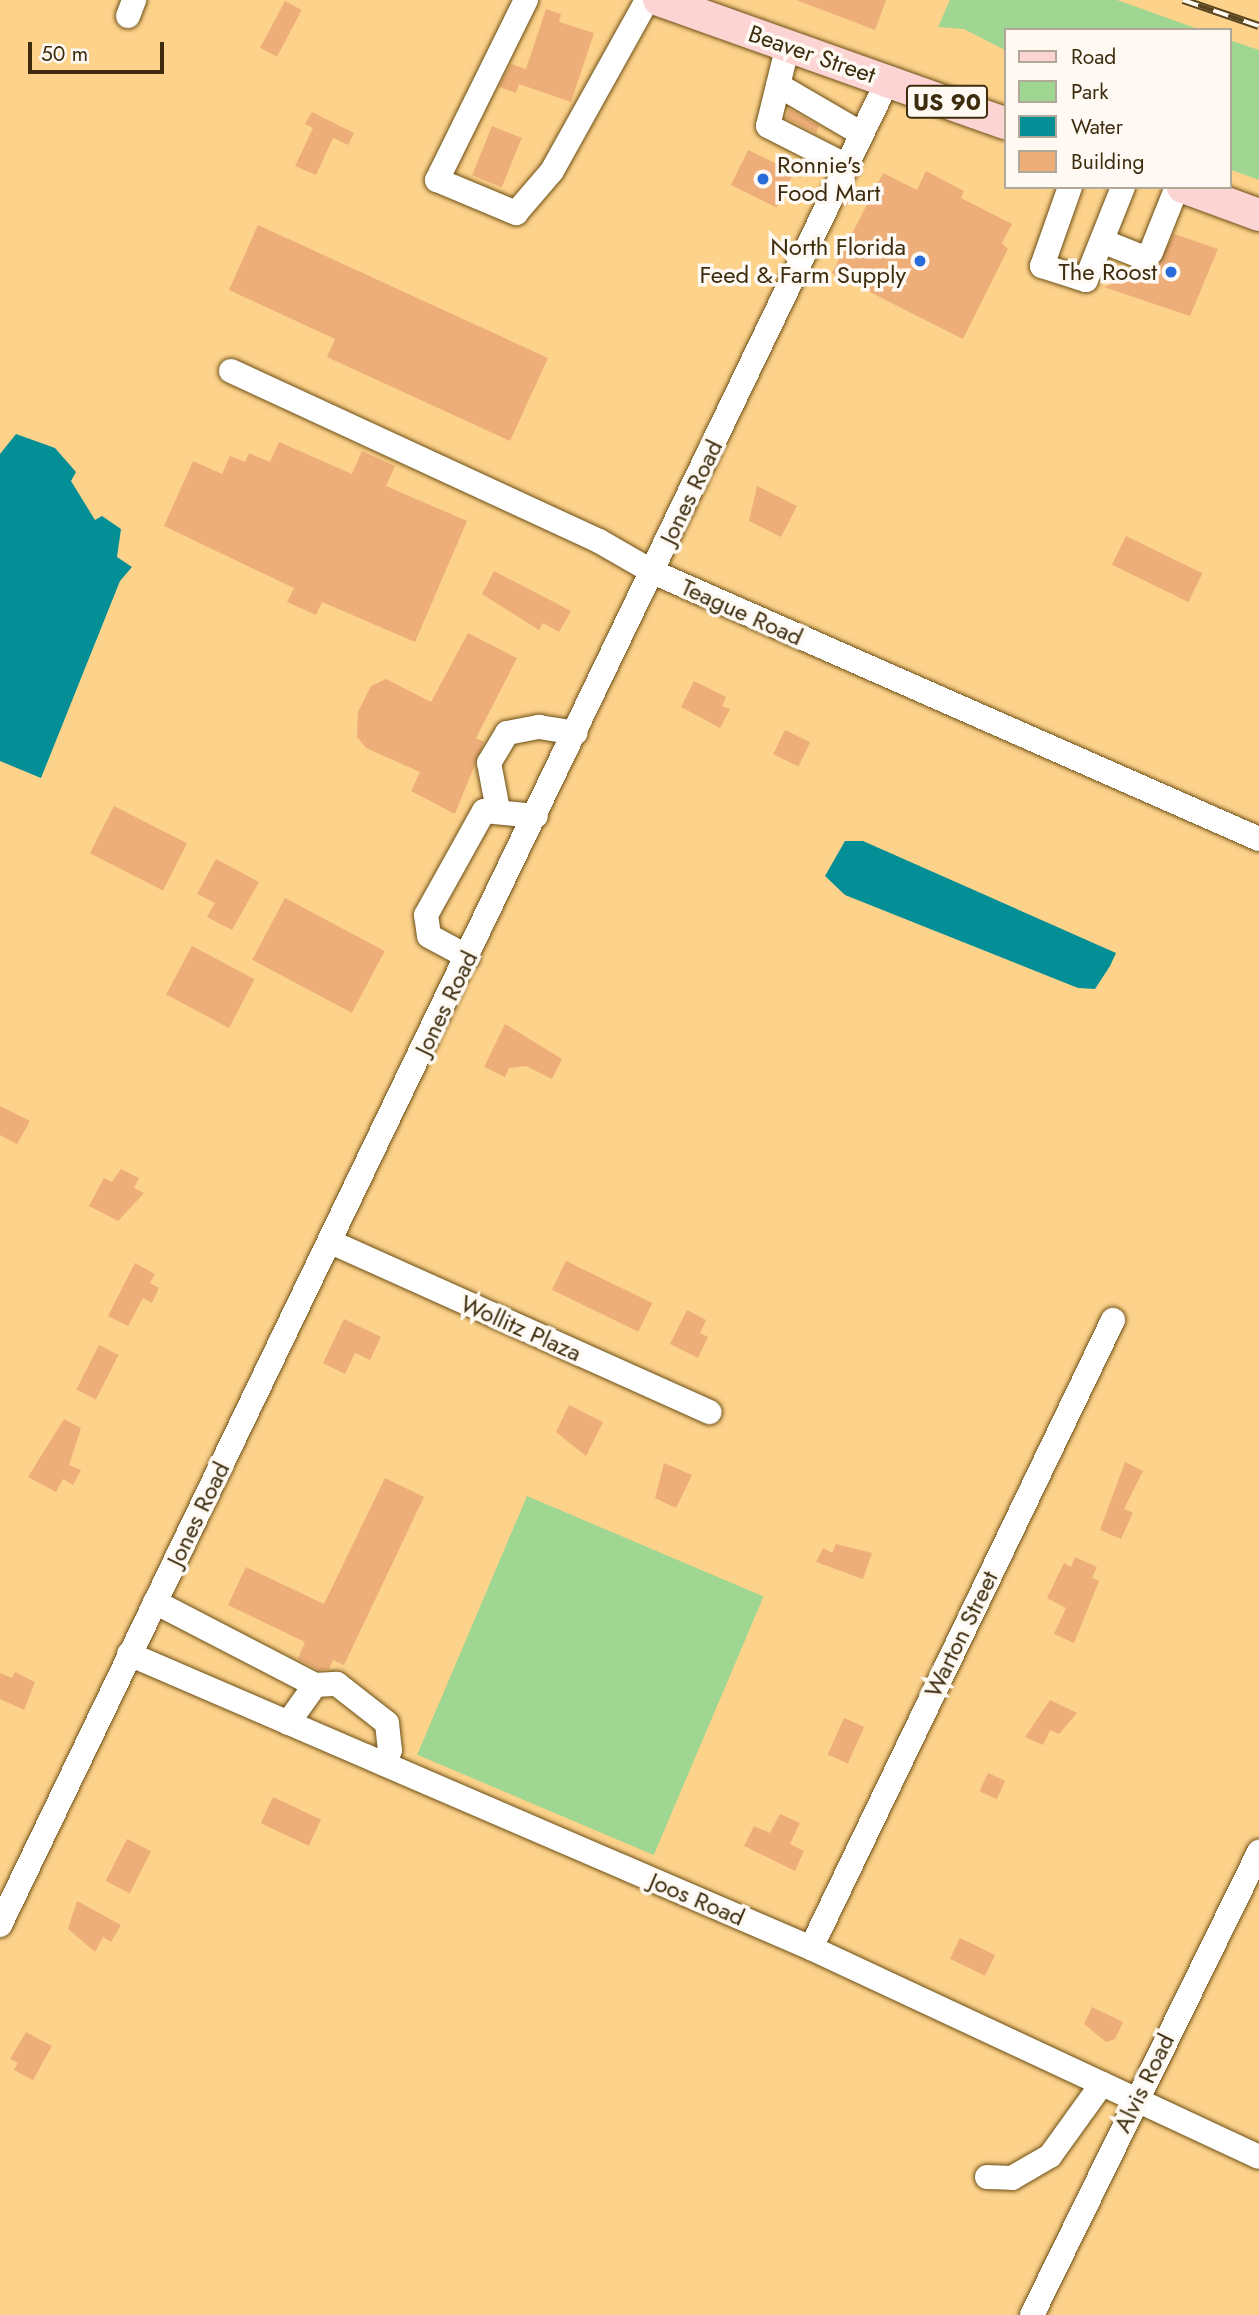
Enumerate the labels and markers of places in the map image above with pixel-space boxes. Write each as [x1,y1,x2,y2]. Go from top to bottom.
place label: Ronnie's Food Mart [777,151,880,207]
marker: Ronnie's Food Mart [755,171,771,187]
place label: North Florida Feed & Farm Supply [700,233,906,289]
marker: North Florida Feed & Farm Supply [912,253,928,269]
place label: The Roost [1059,258,1157,286]
marker: The Roost [1163,264,1179,280]

